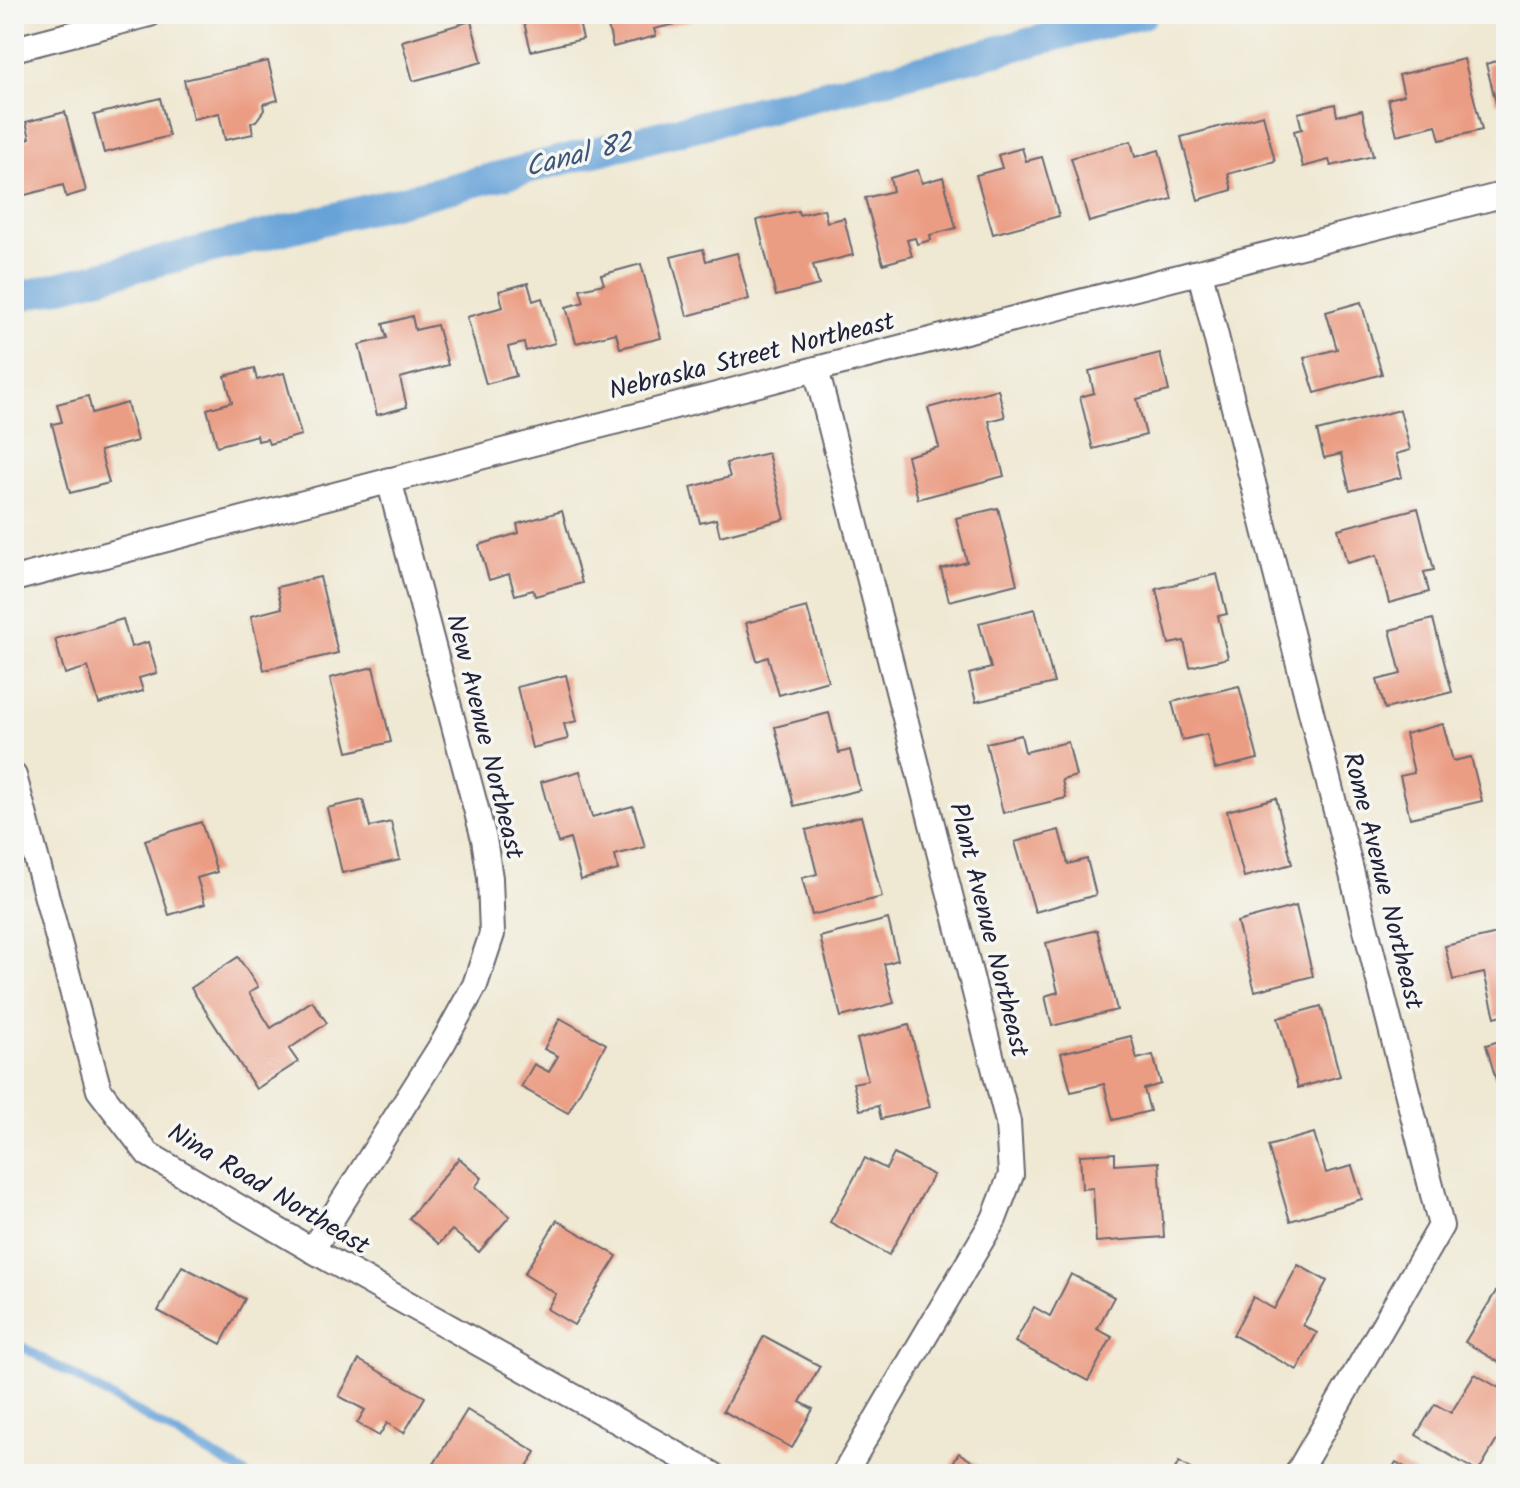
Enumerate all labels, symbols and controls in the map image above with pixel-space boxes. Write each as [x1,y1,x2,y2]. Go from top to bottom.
water label: Canal 82 [521,120,640,191]
street label: Nebraska Street Northeast [605,301,900,413]
street label: New Avenue Northeast [433,610,535,865]
street label: Rome Avenue Northeast [1330,748,1435,1015]
street label: Plant Avenue Northeast [936,798,1040,1063]
street label: Nina Road Northeast [159,1113,378,1268]

